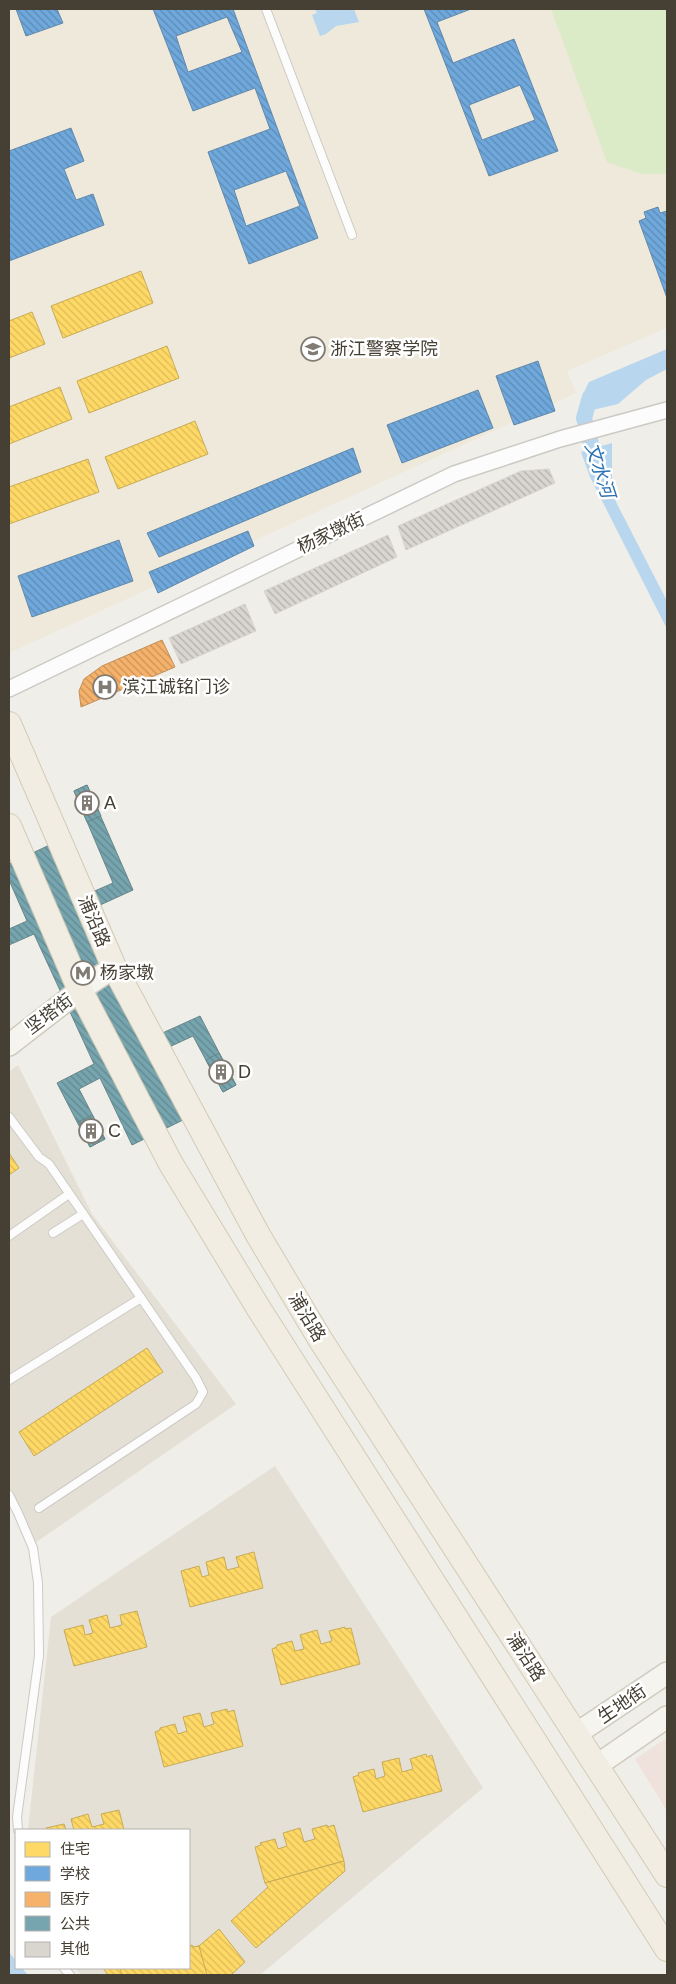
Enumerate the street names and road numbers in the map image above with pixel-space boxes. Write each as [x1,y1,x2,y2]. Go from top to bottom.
street label: 杨家墩街 [294,509,368,557]
street label: 浦沿路 [74,892,114,950]
street label: 坚塔街 [21,990,77,1038]
street label: 浦沿路 [285,1289,329,1345]
street label: 浦沿路 [503,1629,549,1685]
street label: 生地街 [594,1681,650,1727]

